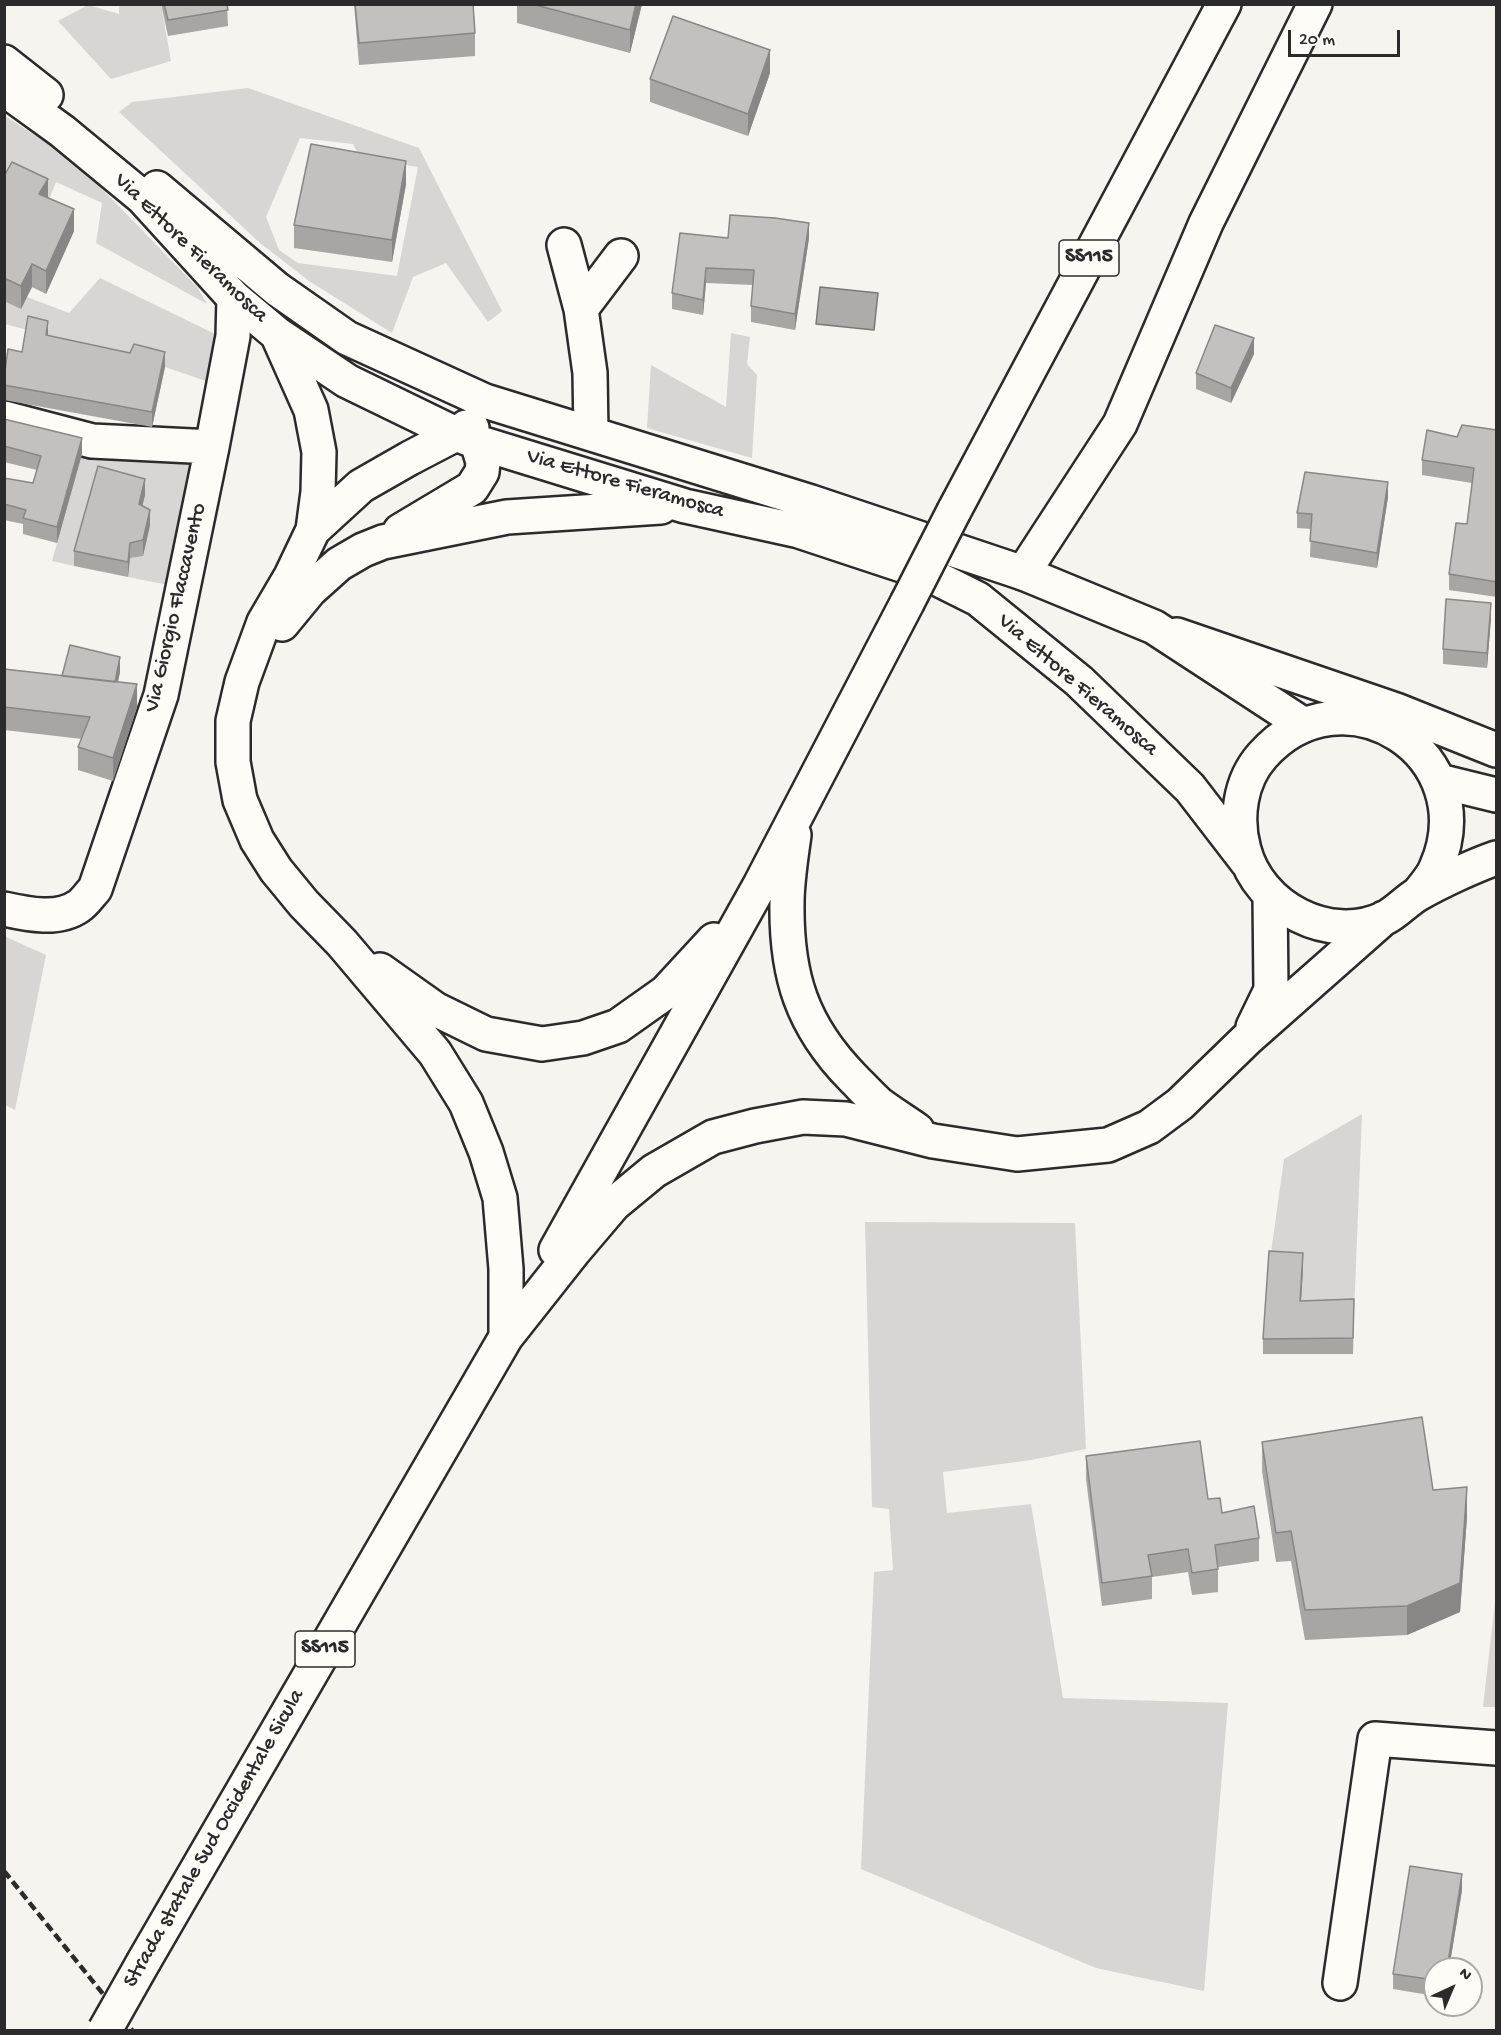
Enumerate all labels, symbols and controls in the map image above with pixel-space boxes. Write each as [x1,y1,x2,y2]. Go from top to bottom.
scale bar [1291,18,1404,56]
text: 20 m [1299,30,1335,51]
street label: Via Ettore Fieramosca [107,169,273,329]
road number: SS115 [1059,240,1119,276]
street label: Via Ettore Fieramosca [523,444,727,526]
street label: Via Giorgio Flaccavento [140,501,214,715]
street label: Via Ettore Fieramosca [991,609,1163,763]
road number: SS115 [295,1631,355,1667]
street label: Strada statale Sud Occidentale Sicula [119,1685,311,1993]
north arrow [1423,1957,1483,2017]
text: N [1454,1965,1475,1986]

